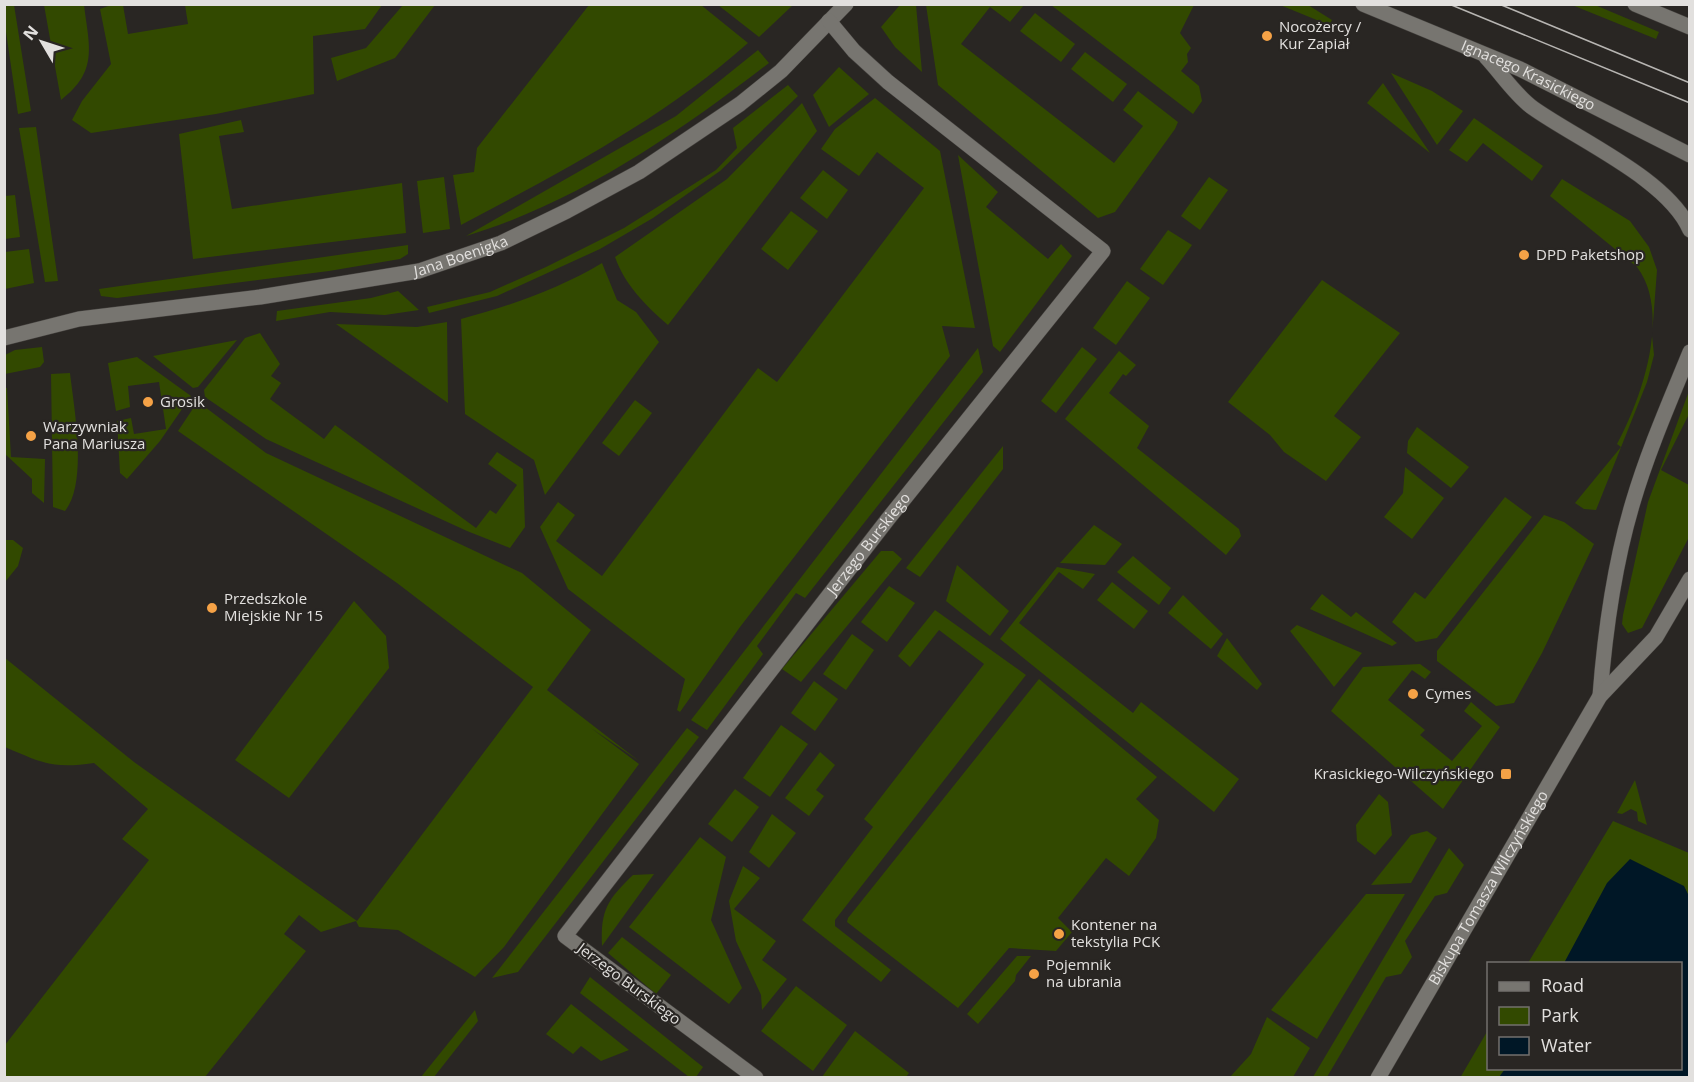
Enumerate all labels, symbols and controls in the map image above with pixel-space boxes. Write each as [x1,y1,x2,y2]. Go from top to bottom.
north arrow [12,12,72,72]
place label: Nocożercy / Kur Zapiał [1279,16,1362,53]
text: N [18,21,43,45]
marker: Nocożercy / Kur Zapiał [1260,29,1274,43]
street label: Ignacego Krasickiego [1459,35,1599,114]
street label: Jana Boenigka [410,230,511,281]
place label: DPD Paketshop [1536,244,1644,264]
marker: DPD Paketshop [1517,248,1531,262]
place label: Grosik [160,391,205,411]
marker: Grosik [141,395,155,409]
place label: Warzywniak Pana Mariusza [43,416,145,453]
marker: Warzywniak Pana Mariusza [24,429,38,443]
street label: Jerzego Burskiego [821,488,914,600]
place label: Przedszkole Miejskie Nr 15 [224,588,323,625]
marker: Przedszkole Miejskie Nr 15 [205,601,219,615]
place label: Cymes [1425,683,1471,703]
marker: Cymes [1406,687,1420,701]
place label: Krasickiego-Wilczyńskiego [1313,763,1494,783]
marker: Krasickiego-Wilczyńskiego [1499,767,1513,781]
street label: Biskupa Tomasza Wilczyńskiego [1423,786,1552,988]
place label: Kontener na tekstylia PCK [1071,914,1161,951]
marker: Kontener na tekstylia PCK [1052,927,1066,941]
street label: Jerzego Burskiego [572,937,685,1029]
place label: Pojemnik na ubrania [1046,954,1122,991]
legend [1487,962,1682,1070]
marker: Pojemnik na ubrania [1027,967,1041,981]
text: Road [1541,973,1584,997]
text: Park [1541,1003,1579,1027]
text: Water [1541,1033,1592,1057]

